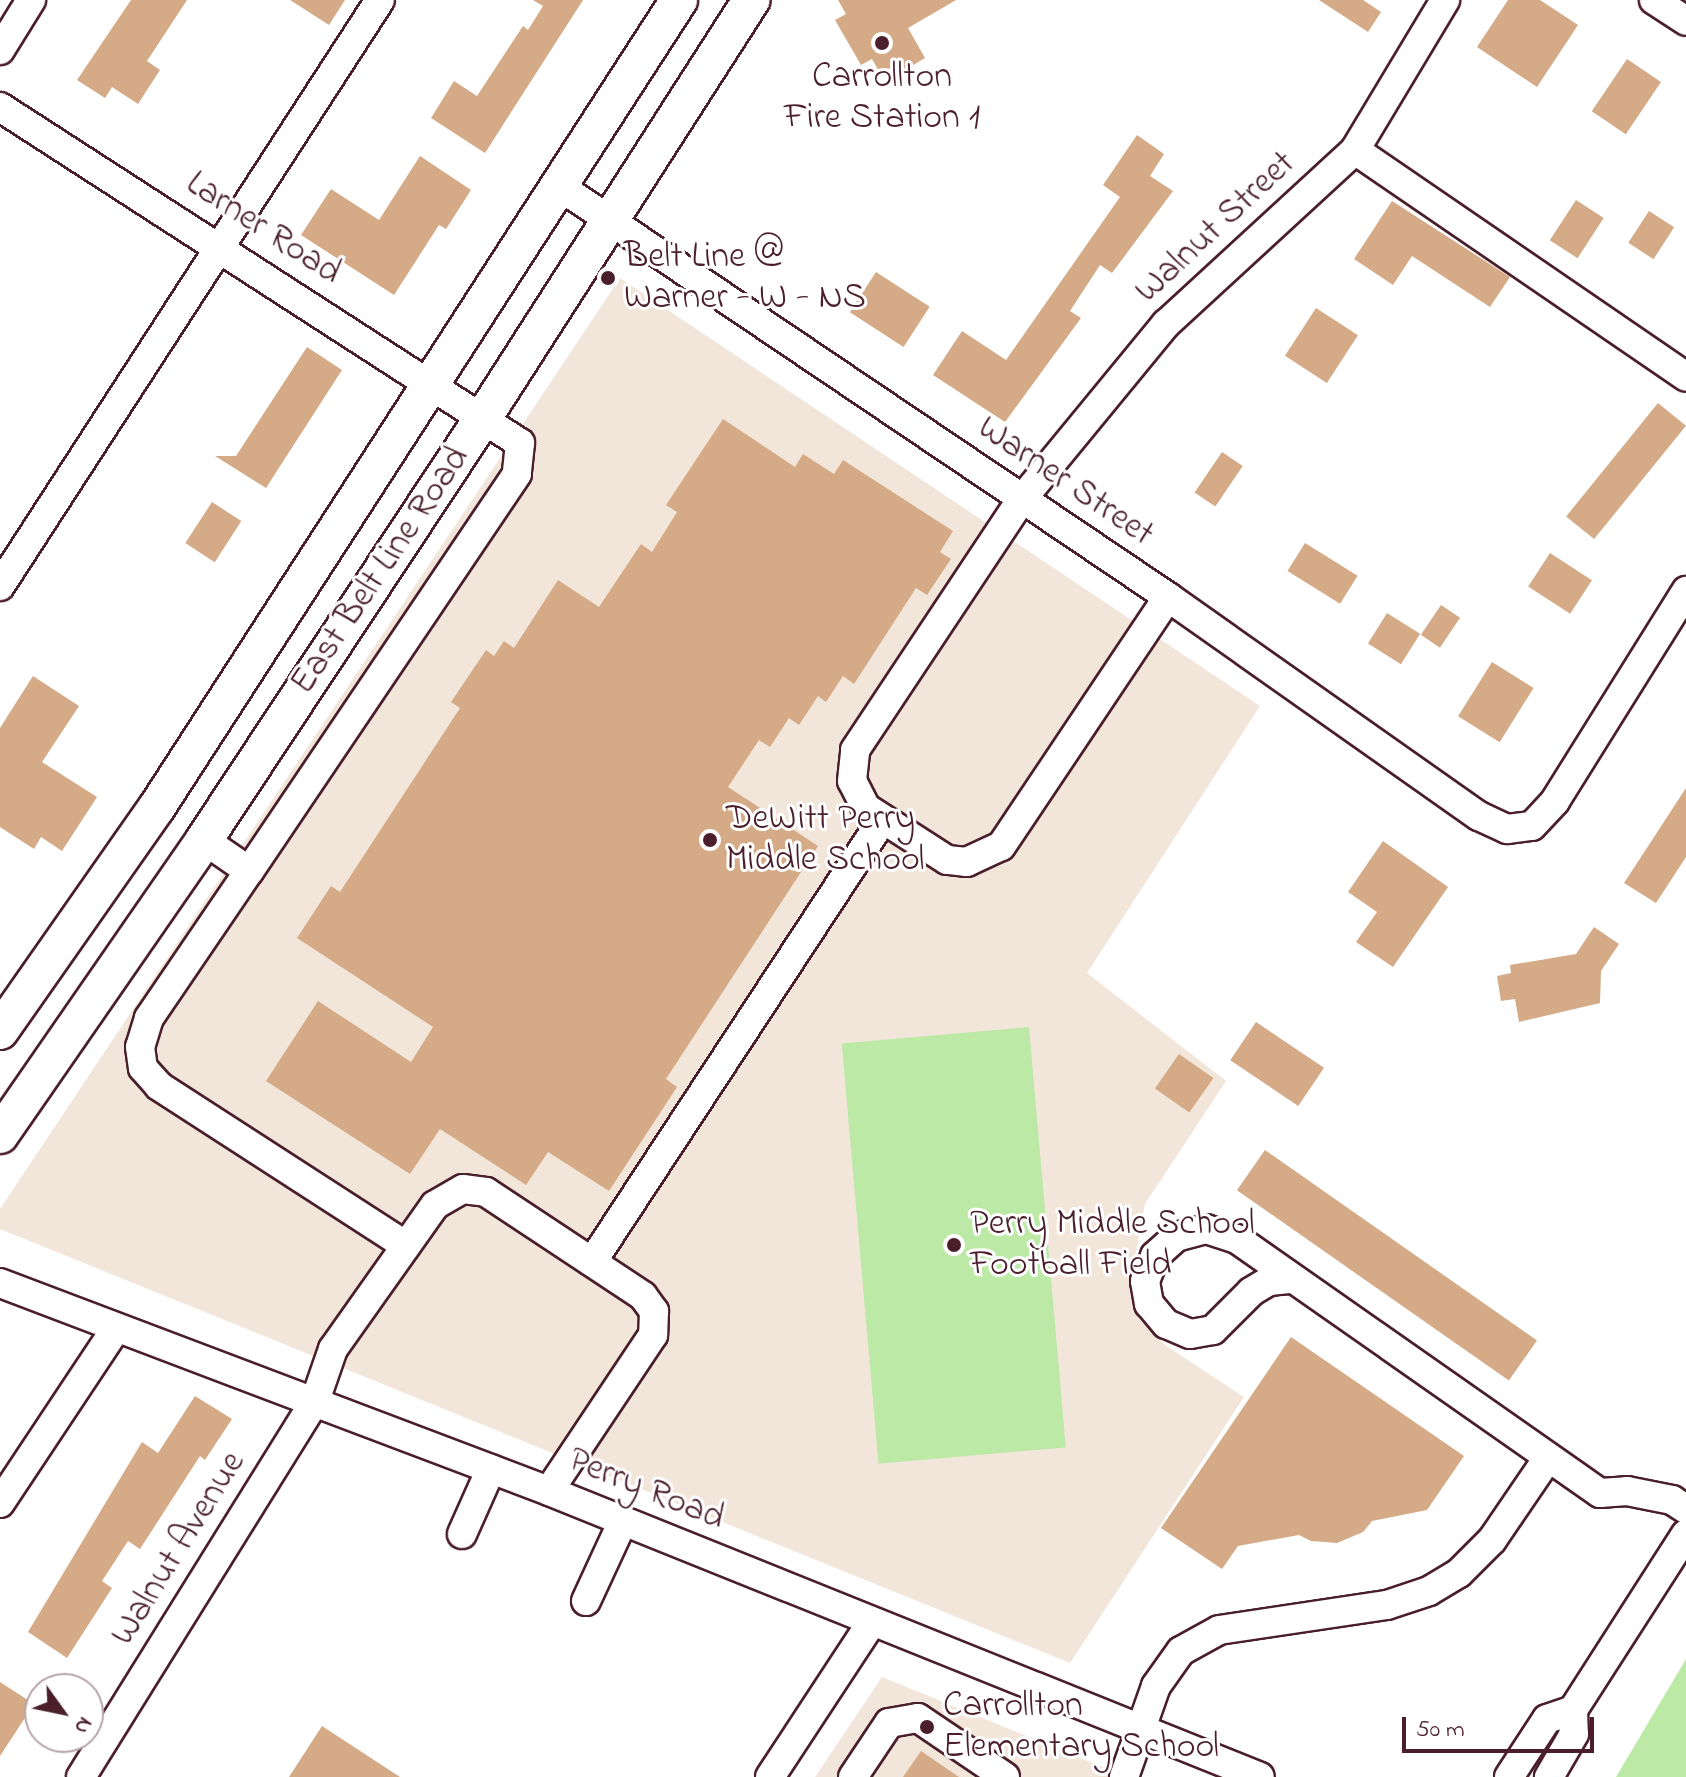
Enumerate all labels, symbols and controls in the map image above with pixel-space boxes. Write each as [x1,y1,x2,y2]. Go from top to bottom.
marker: Carrollton Fire Station 1 [873,34,891,52]
place label: Carrollton Fire Station 1 [784,55,980,140]
street label: Walnut Street [1127,143,1305,313]
street label: Larner Road [177,163,349,295]
place label: Belt Line @ Warner - W - NS [624,235,866,320]
marker: Belt Line @ Warner - W - NS [599,269,617,287]
street label: Warner Street [969,407,1161,557]
street label: East Belt Line Road [282,439,480,703]
place label: DeWitt Perry Middle School [726,797,925,882]
marker: DeWitt Perry Middle School [701,831,719,849]
place label: Perry Middle School Football Field [970,1202,1255,1287]
marker: Perry Middle School Football Field [945,1236,963,1254]
street label: Perry Road [562,1439,730,1541]
street label: Walnut Avenue [102,1444,256,1654]
north arrow [24,1673,104,1753]
place label: Carrollton Elementary School [943,1684,1219,1769]
scale bar [1406,1701,1598,1751]
text: N [65,1710,100,1740]
text: 50 m [1416,1713,1465,1748]
marker: Carrollton Elementary School [918,1718,936,1736]

